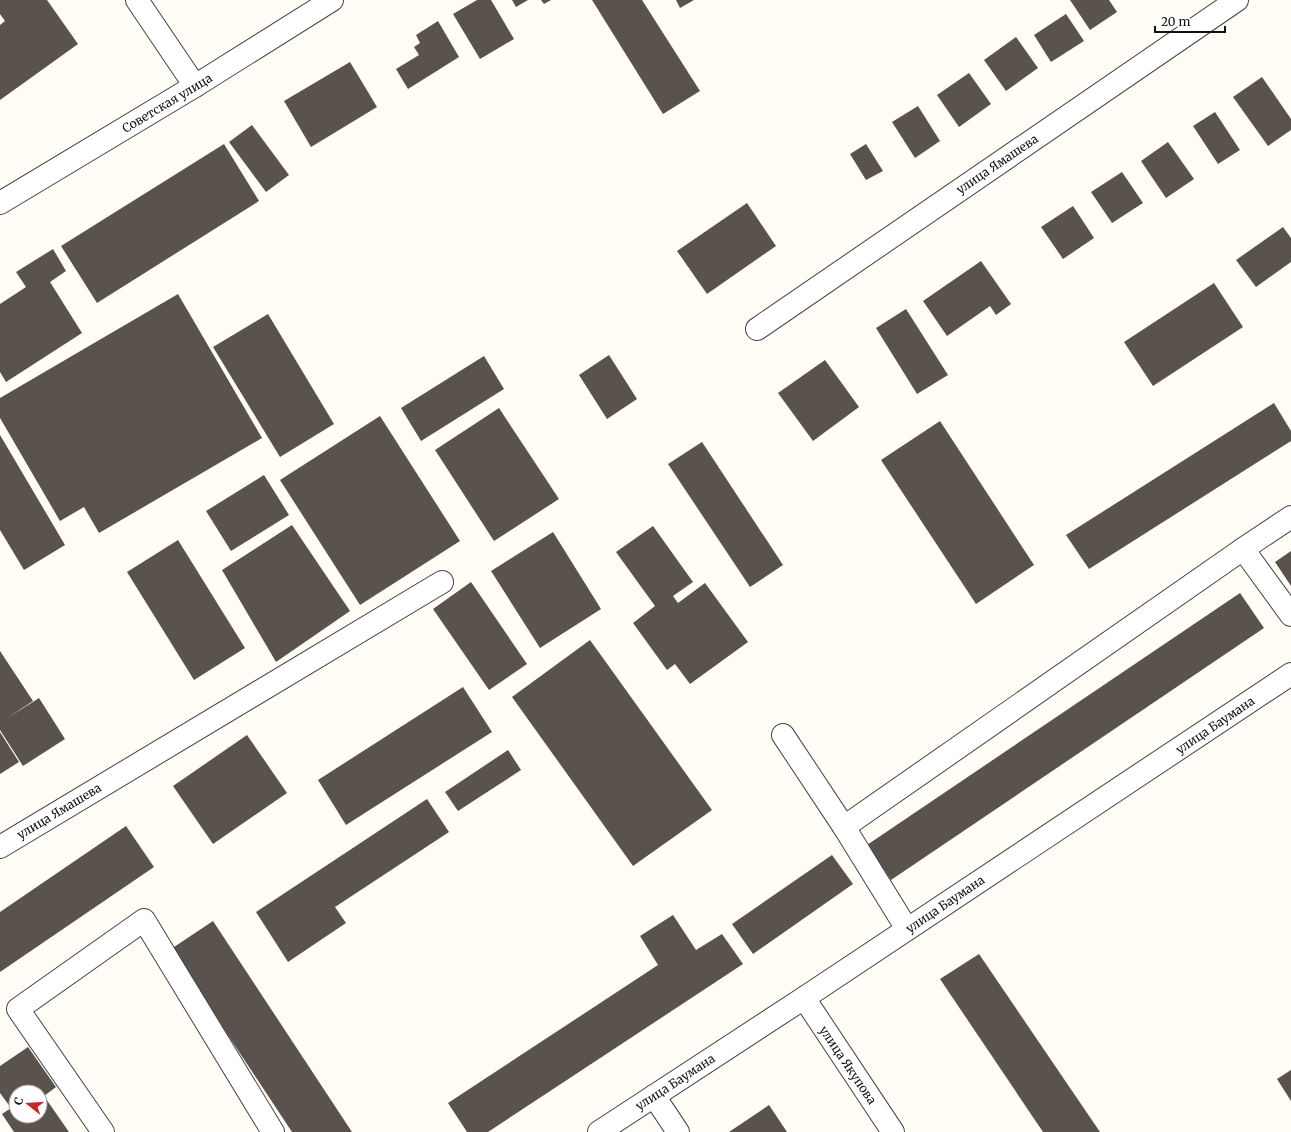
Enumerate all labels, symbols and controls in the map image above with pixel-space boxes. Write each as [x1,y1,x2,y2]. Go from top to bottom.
scale bar [1155,8,1225,34]
text: 20 m [1161,14,1190,29]
street label: Советская улица [119,70,215,136]
street label: улица Ямашева [953,131,1041,197]
street label: улица Баумана [1173,693,1258,757]
street label: улица Ямашева [14,780,104,842]
street label: улица Баумана [903,872,988,936]
street label: улица Якупова [816,1023,880,1107]
street label: улица Баумана [632,1050,718,1113]
north arrow [8,1084,48,1124]
text: С [11,1096,26,1107]

